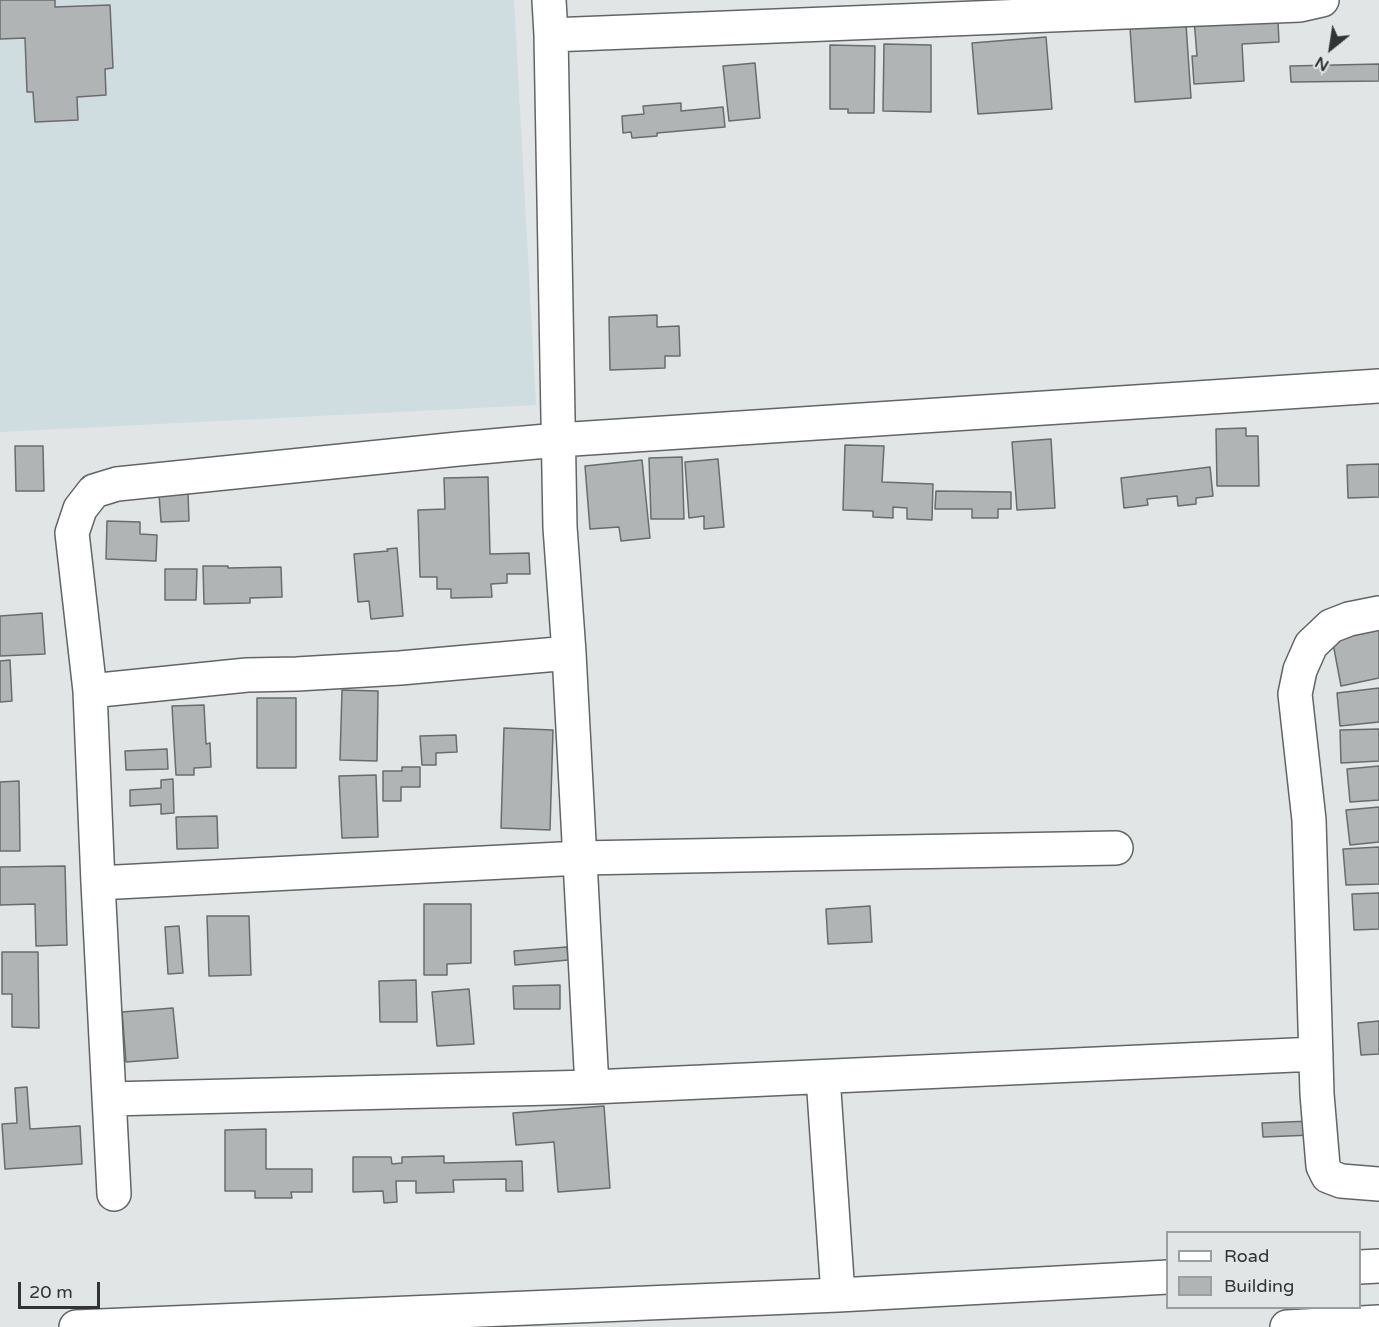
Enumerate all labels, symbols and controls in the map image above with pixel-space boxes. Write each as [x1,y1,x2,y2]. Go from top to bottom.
north arrow [1301,18,1361,78]
text: N [1311,52,1333,75]
legend [1166,1231,1361,1309]
text: Road [1224,1245,1269,1267]
scale bar [21,1270,104,1308]
text: Building [1224,1275,1294,1297]
text: 20 m [29,1281,73,1303]

